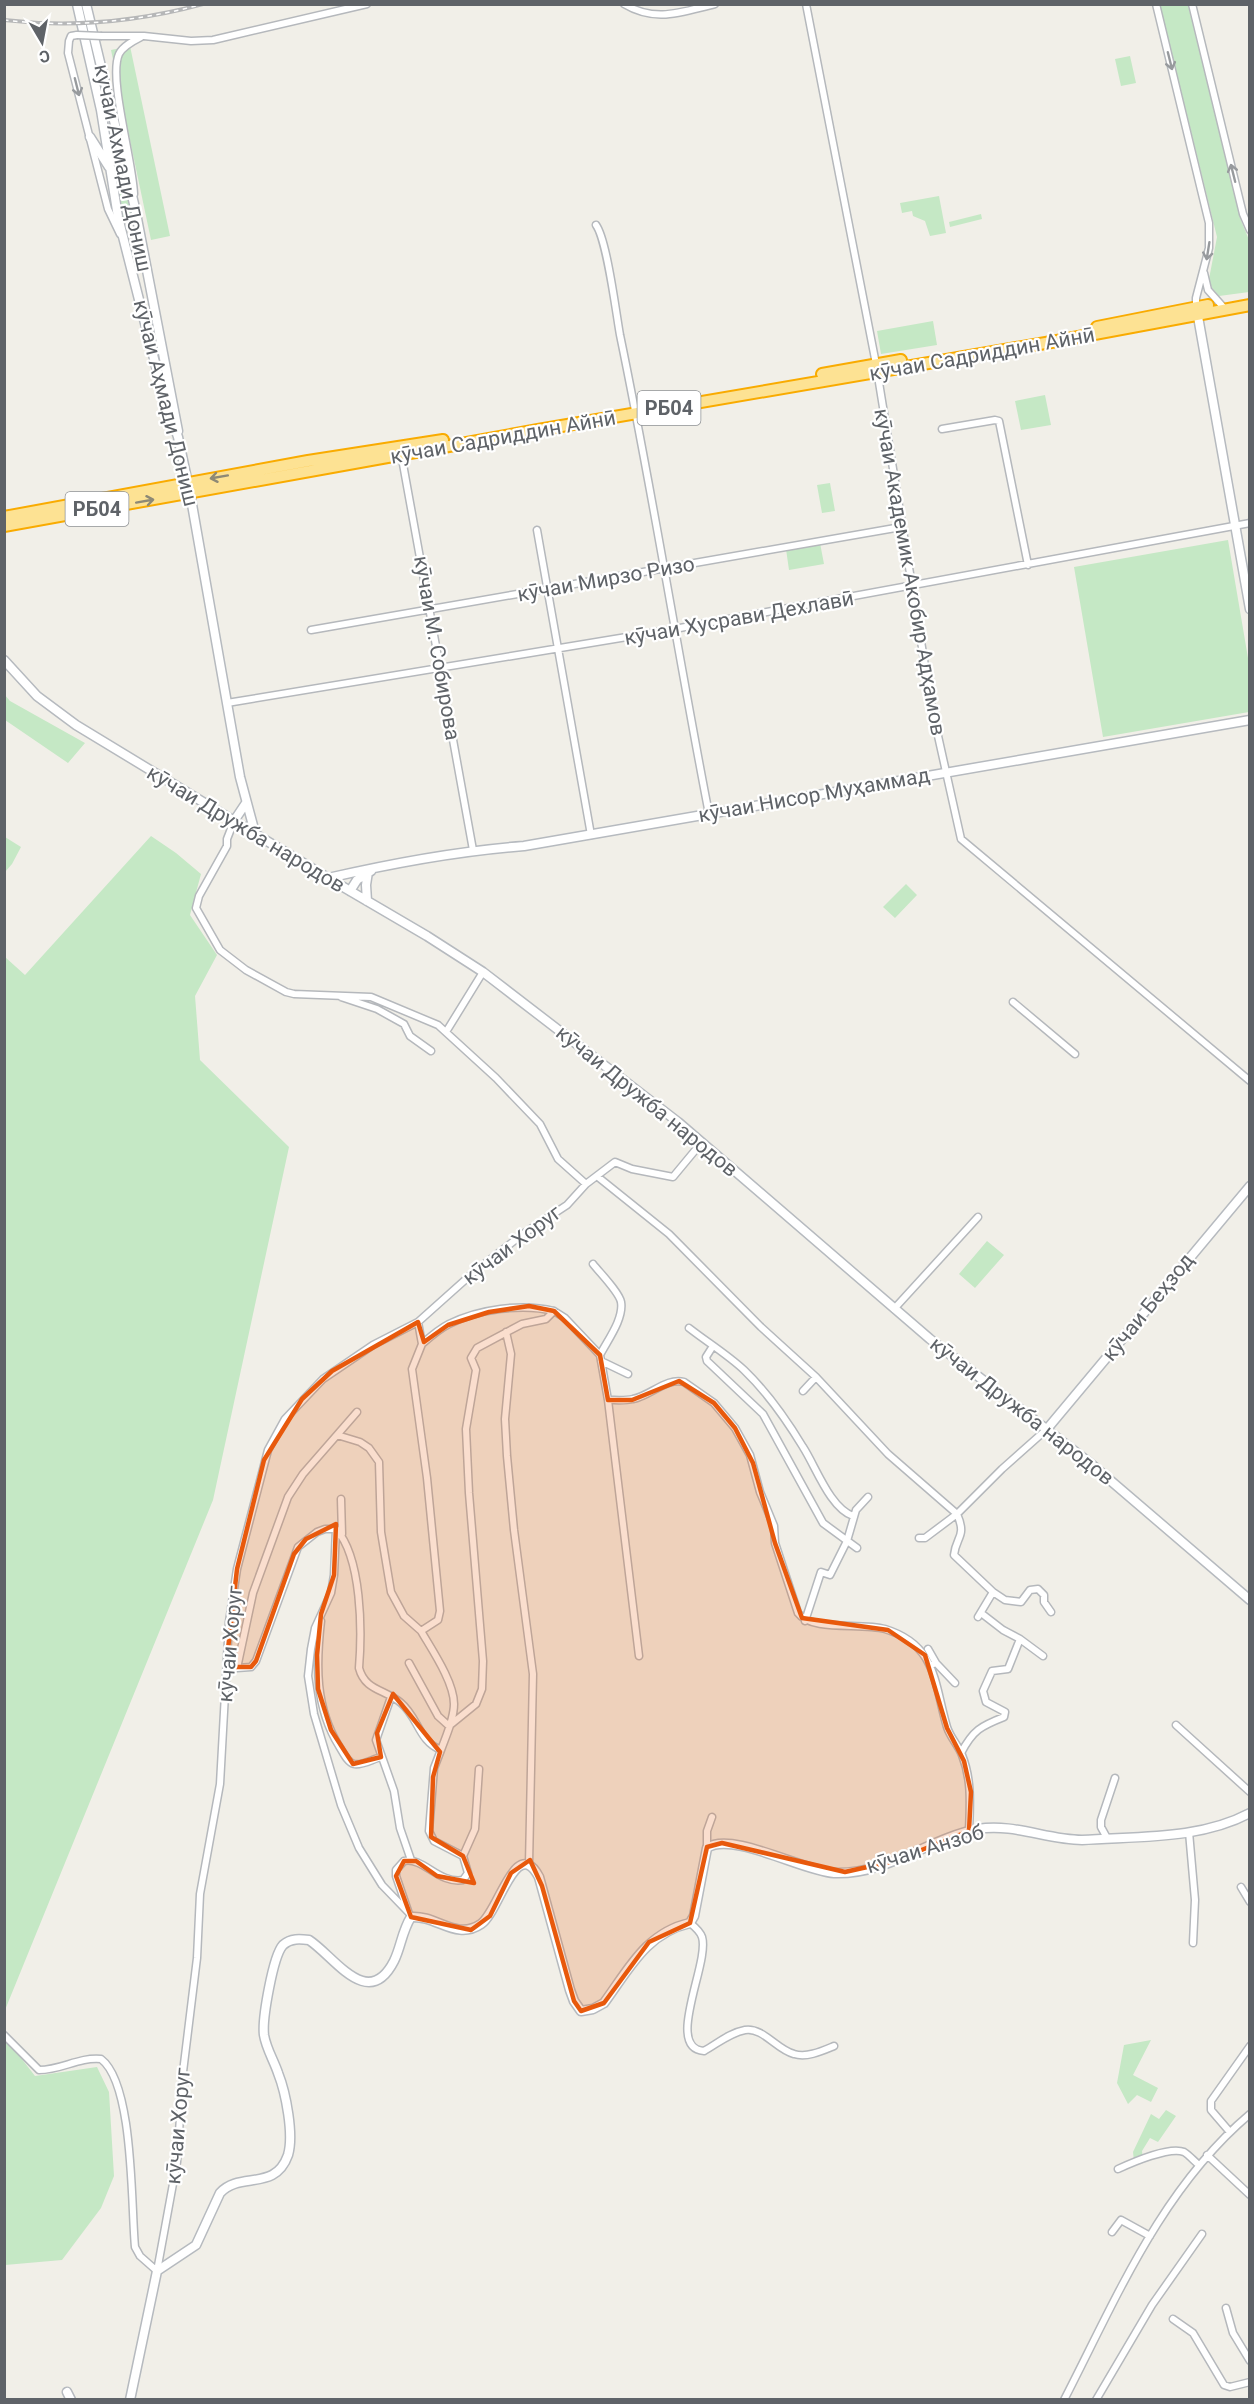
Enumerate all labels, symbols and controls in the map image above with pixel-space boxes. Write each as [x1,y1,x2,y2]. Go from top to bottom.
north arrow [12,12,72,72]
text: С [38,46,51,67]
one-way arrow [1165,51,1177,70]
street label: кучаи Ахмади Дониш [89,62,157,274]
one-way arrow [72,77,83,96]
one-way arrow [1227,164,1239,183]
one-way arrow [1203,241,1214,261]
street label: кӯчаи Аҳмади Дониш [129,297,203,509]
street label: кӯчаи Садриддин Айнӣ [868,322,1096,386]
road number: РБ04 [638,391,700,425]
street label: кӯчаи Садриддин Айнӣ [389,405,617,469]
street label: кӯчаи Академик Акобир Адҳамов [869,407,951,737]
one-way arrow [209,472,229,483]
road number: РБ04 [66,492,128,526]
one-way arrow [134,495,154,506]
street label: кӯчаи Мирзо Ризо [515,552,697,606]
street label: кӯчаи М. Собирова [409,554,465,742]
street label: кӯчаи Хусрави Дехлавӣ [622,586,856,650]
street label: кӯчаи Дружба народов [143,760,349,898]
street label: кӯчаи Нисор Муҳаммад [696,763,932,827]
street label: кӯчаи Дружба народов [551,1020,743,1182]
street label: кӯчаи Хоруг [458,1200,566,1290]
street label: кӯчаи Беҳзод [1097,1248,1199,1366]
street label: кӯчаи Дружба народов [925,1332,1119,1490]
street label: кӯчаи Хоруг [213,1585,247,1703]
street label: кӯчаи Анзоб [863,1820,987,1878]
street label: кӯчаи Хоруг [161,2067,195,2185]

